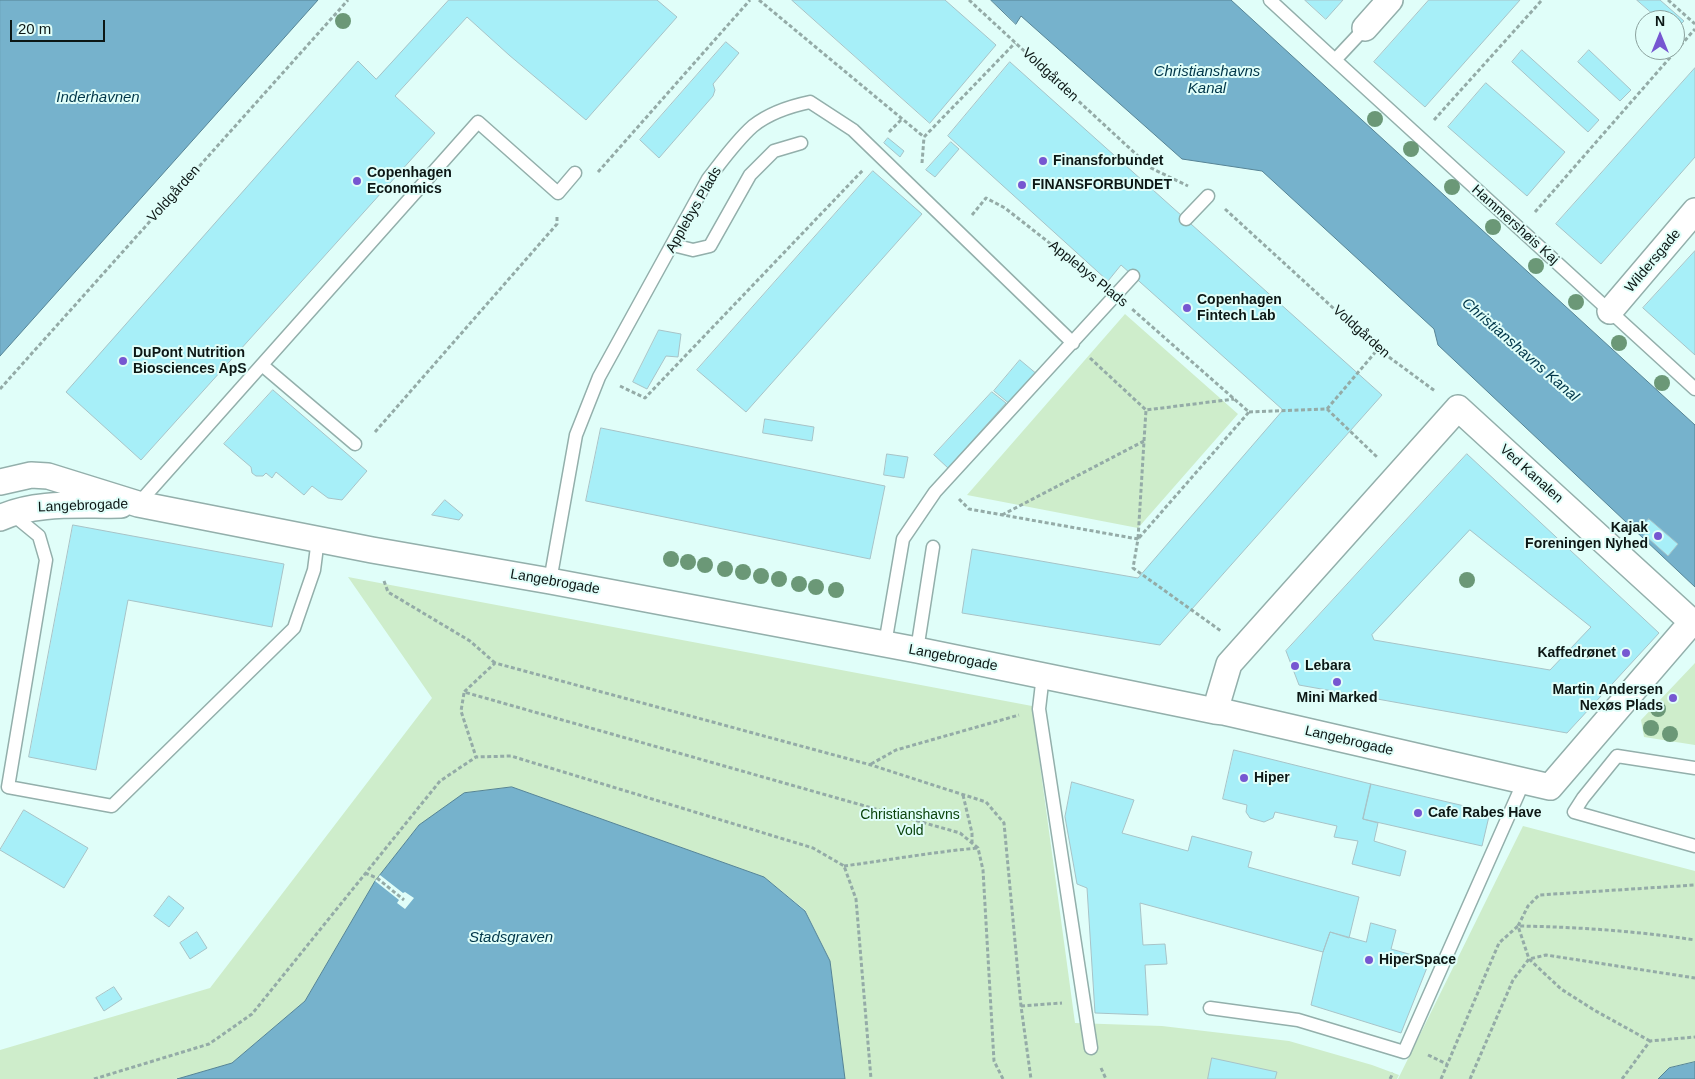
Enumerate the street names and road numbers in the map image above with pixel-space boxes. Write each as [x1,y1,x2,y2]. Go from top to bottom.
street label: Voldgården [1018,45,1082,105]
street label: Voldgården [144,162,204,226]
street label: Applebys Plads [663,164,725,256]
street label: Hammershøis Kaj [1468,182,1562,268]
street label: Wildersgade [1622,226,1684,296]
street label: Applebys Plads [1045,237,1131,311]
street label: Voldgården [1329,302,1393,362]
street label: Ved Kanalen [1496,441,1566,507]
street label: Langebrogade [38,496,128,516]
street label: Langebrogade [509,566,601,598]
street label: Langebrogade [907,641,999,675]
street label: Langebrogade [1303,723,1395,759]

